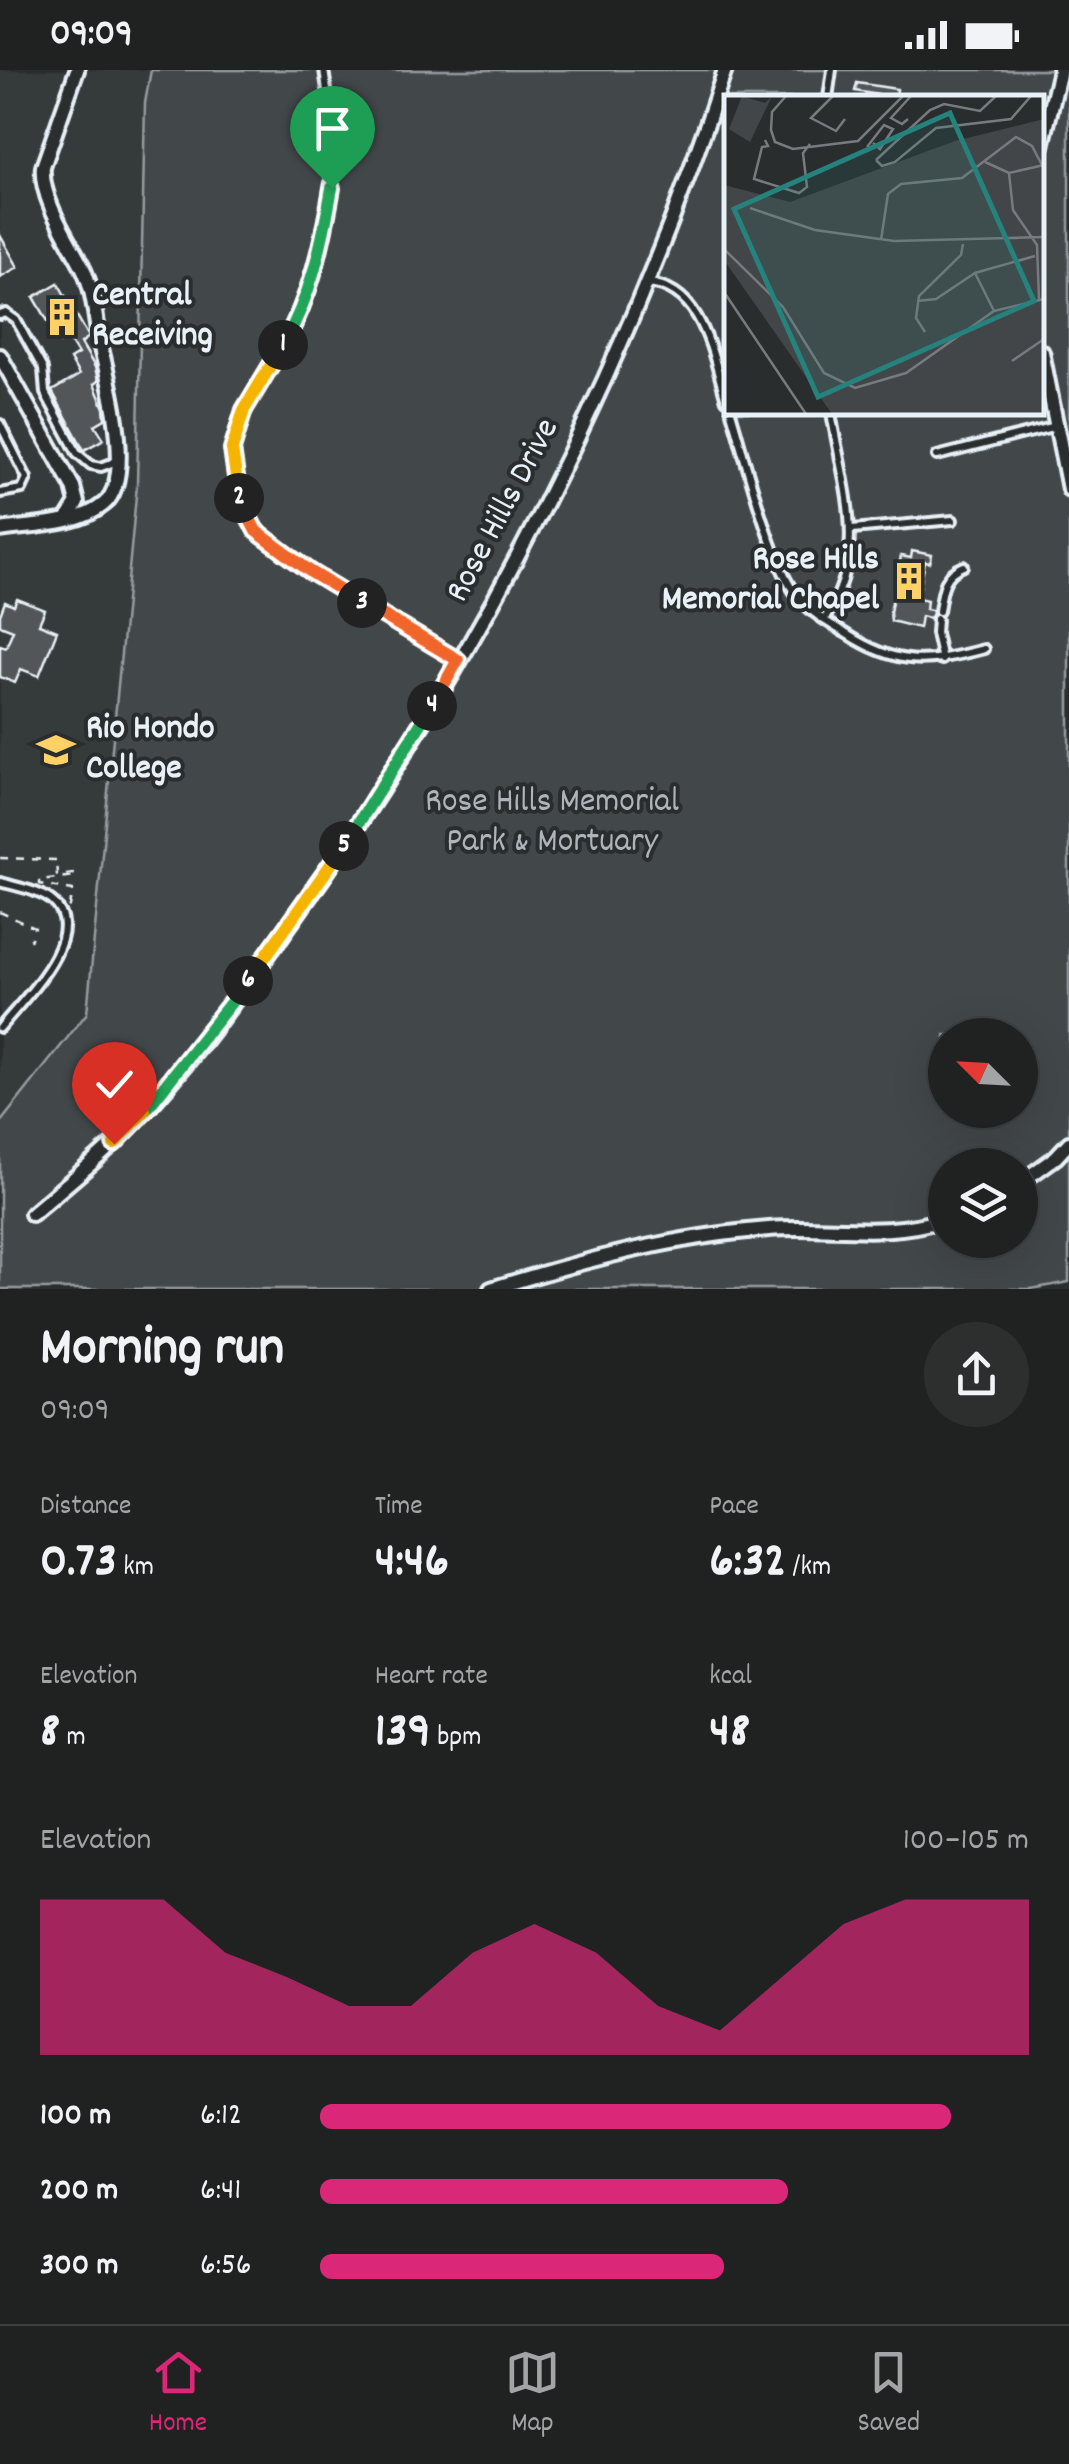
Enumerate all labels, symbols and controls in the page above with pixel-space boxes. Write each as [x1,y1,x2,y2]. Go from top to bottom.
text: 09:09 [50,8,133,63]
pin [290,86,375,189]
inset map [724,95,1044,415]
icon: arrive [305,101,360,156]
place label: Central Receiving [92,272,213,362]
building icon: Central Receiving [41,296,83,338]
pin: 1 [258,320,308,370]
text: 1 [280,325,286,365]
street label: Rose Hills Drive [435,410,573,612]
pin: 2 [214,473,264,523]
text: 2 [233,478,245,518]
place label: Rose Hills Memorial Chapel [662,536,880,626]
building icon: Rose Hills Memorial Chapel [888,560,930,602]
pin: 3 [337,578,387,628]
text: 3 [356,583,368,623]
pin: 4 [407,681,457,731]
text: 4 [426,686,438,726]
place label: Rio Hondo College [86,705,215,795]
school or university icon: Rio Hondo College [35,729,77,771]
park label: Rose Hills Memorial Park & Mortuary [425,778,679,868]
pin: 5 [319,821,369,871]
text: 5 [338,826,350,866]
pin: 6 [223,956,273,1006]
text: 6 [241,961,255,1001]
north arrow [928,1018,1038,1128]
map controls [928,1018,1038,1258]
pin [72,1042,157,1145]
icon: check [87,1057,142,1112]
button: layers [928,1148,1038,1258]
text: Morning run [40,1312,284,1391]
button: share [924,1322,1029,1427]
text: 09:09 [40,1389,110,1435]
text: Distance [40,1488,131,1528]
text: Time [375,1488,423,1528]
text: Pace [709,1488,759,1528]
text: 0.73 [40,1528,117,1600]
text: 4:46 [375,1528,449,1600]
text: 6:32 [709,1528,786,1600]
text: km [117,1549,154,1589]
text: /km [786,1549,831,1589]
text: Elevation [40,1658,137,1698]
text: Heart rate [375,1658,488,1698]
text: kcal [709,1658,752,1698]
text: 8 [40,1698,60,1770]
text: 139 [375,1698,431,1770]
text: 48 [709,1698,750,1770]
text: m [60,1719,86,1759]
text: bpm [431,1719,481,1759]
text: Elevation [40,1819,151,1865]
text: 100–105 m [903,1819,1029,1865]
text: 100 m [40,2094,111,2140]
text: 6:12 [200,2094,242,2140]
text: 200 m [40,2169,118,2215]
text: 6:41 [200,2169,241,2215]
text: 300 m [40,2244,118,2290]
text: 6:56 [200,2244,252,2290]
tab: Home [149,2345,207,2445]
tab: Map [505,2345,560,2445]
tab: Saved [858,2345,920,2445]

